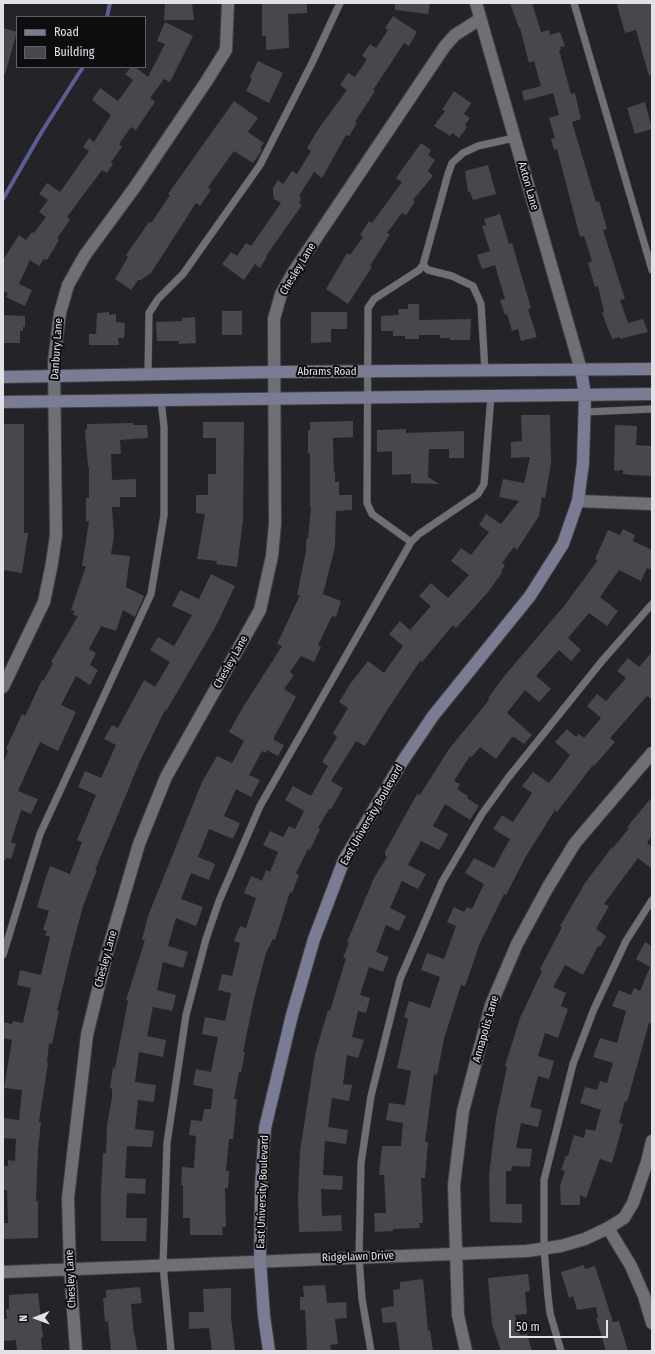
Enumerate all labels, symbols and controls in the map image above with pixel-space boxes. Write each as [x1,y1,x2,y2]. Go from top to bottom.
legend [16,16,146,68]
text: Road [54,25,79,39]
text: Building [54,45,94,59]
street label: Axton Lane [515,160,541,212]
street label: Chesley Lane [277,241,319,297]
street label: Danbury Lane [48,318,66,380]
street label: Abrams Road [297,365,357,379]
street label: Chesley Lane [211,633,251,691]
street label: East University Boulevard [338,762,406,868]
street label: Chesley Lane [92,929,120,989]
street label: Annapolis Lane [470,994,502,1064]
street label: East University Boulevard [254,1135,272,1249]
street label: Chesley Lane [63,1249,79,1309]
street label: Ridgelawn Drive [322,1249,394,1265]
north arrow [16,1298,56,1338]
scale bar [511,1312,610,1338]
text: N [17,1315,30,1322]
text: 50 m [516,1320,540,1334]

